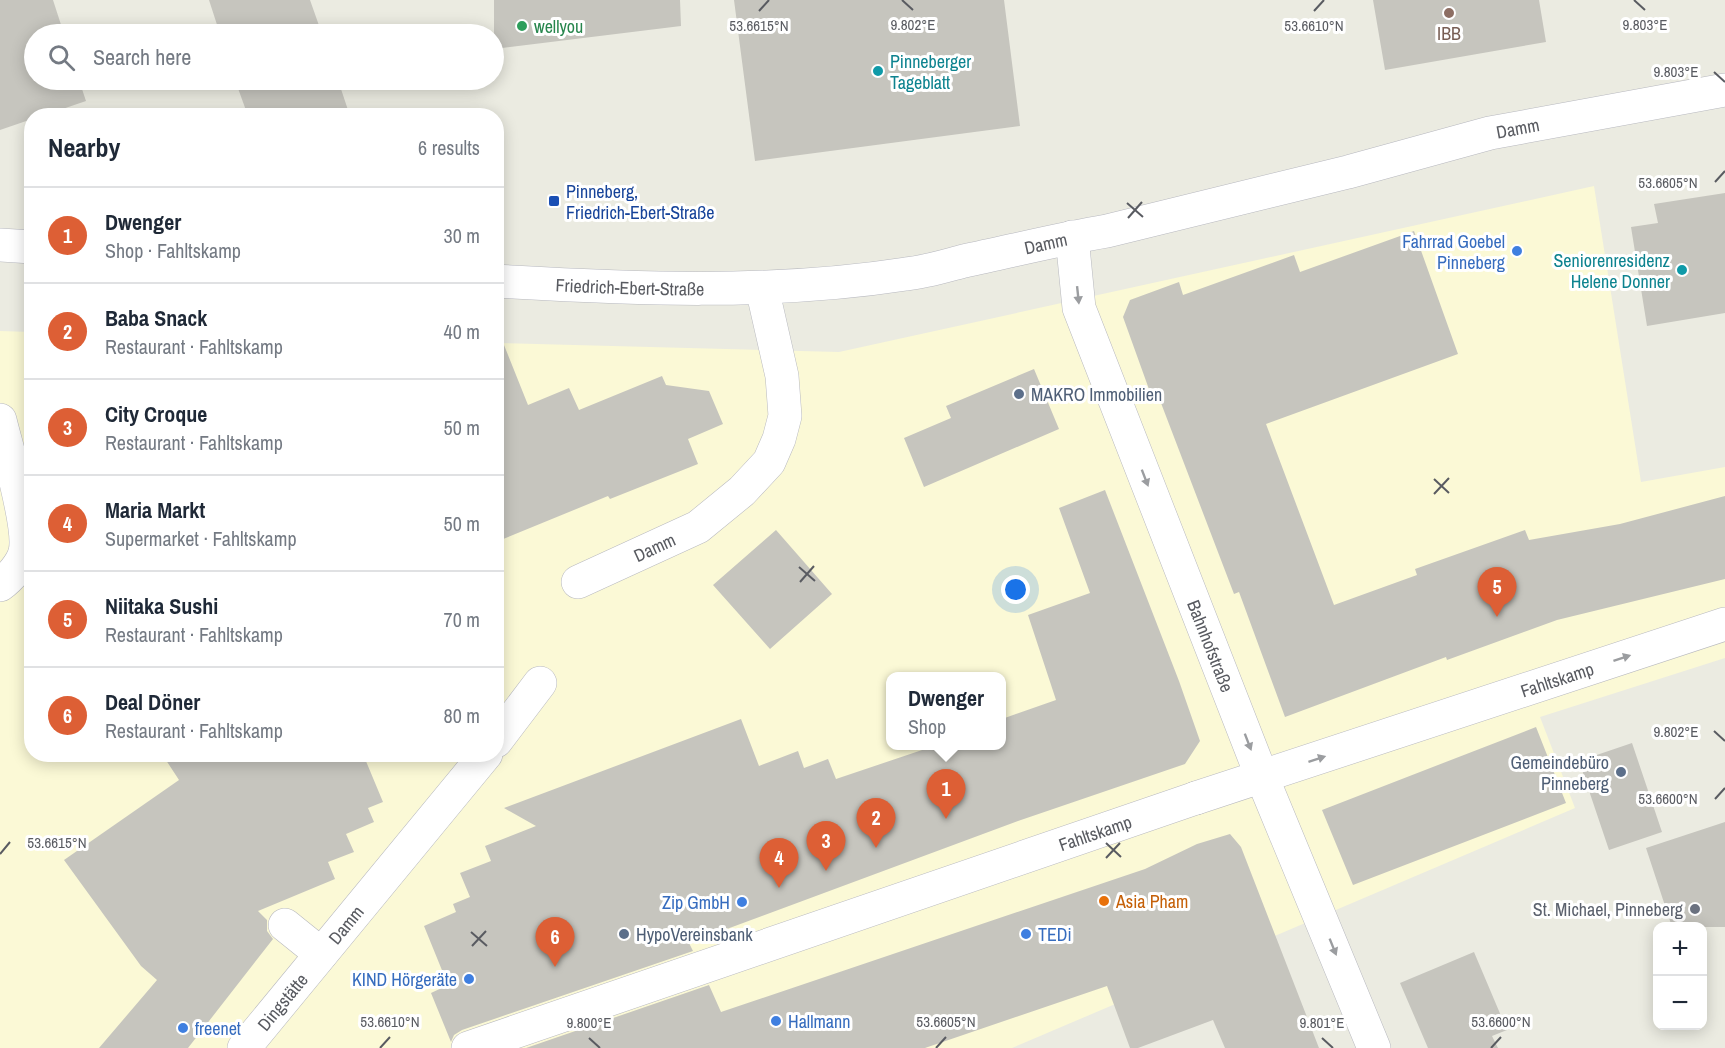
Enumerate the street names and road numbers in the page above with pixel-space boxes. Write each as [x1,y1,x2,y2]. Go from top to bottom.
street label: Damm [1494,112,1541,144]
street label: Damm [1022,226,1070,260]
street label: Friedrich-Ebert-Straße [555,272,704,301]
street label: Damm [629,527,679,567]
street label: Bahnhofstraße [1182,596,1240,696]
street label: Fahltskamp [1517,656,1597,703]
street label: Fahltskamp [1055,809,1135,857]
street label: Damm [322,900,369,949]
street label: Dingstätte [251,968,313,1036]

